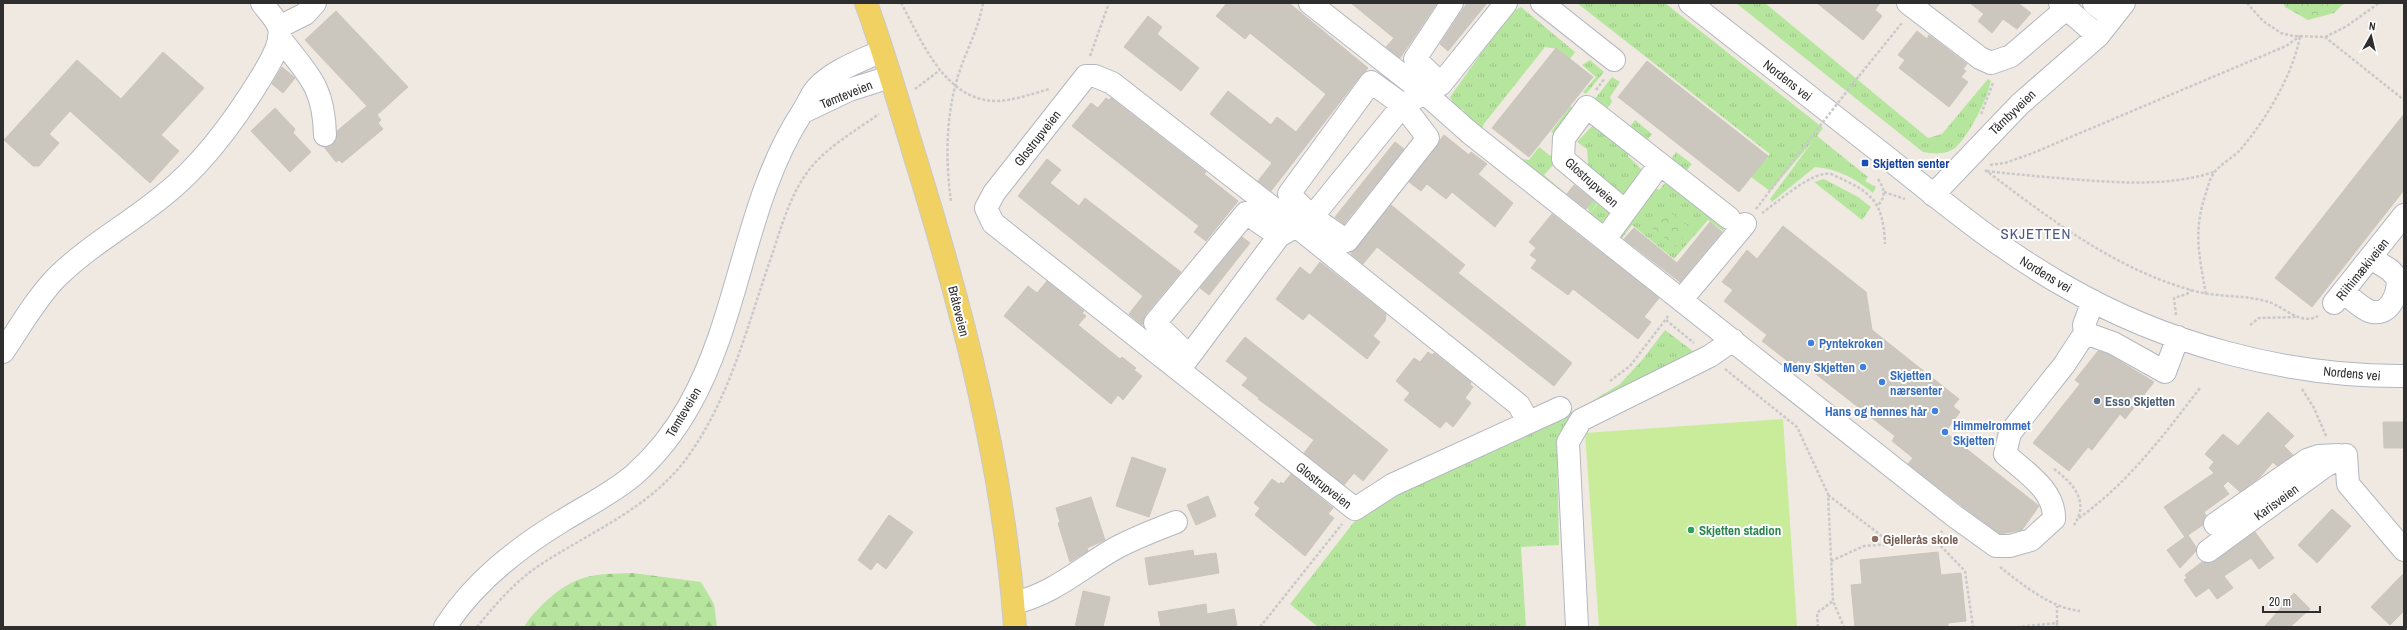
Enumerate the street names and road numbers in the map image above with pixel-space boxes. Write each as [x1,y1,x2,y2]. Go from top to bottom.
street label: Nordens vei [1760,56,1816,105]
street label: Tømteveien [817,76,875,113]
street label: Tårnbyveien [1985,86,2039,139]
street label: Glostrupveien [1010,107,1065,170]
street label: Glostrupveien [1561,154,1622,211]
street label: Riihimækiveien [2332,235,2393,304]
street label: Nordens vei [2017,252,2075,297]
street label: Bråteveien [944,284,973,338]
street label: Nordens vei [2323,363,2381,384]
street label: Tømteveien [662,384,705,440]
street label: Glostrupveien [1292,458,1355,513]
street label: Karisveien [2251,481,2302,524]

